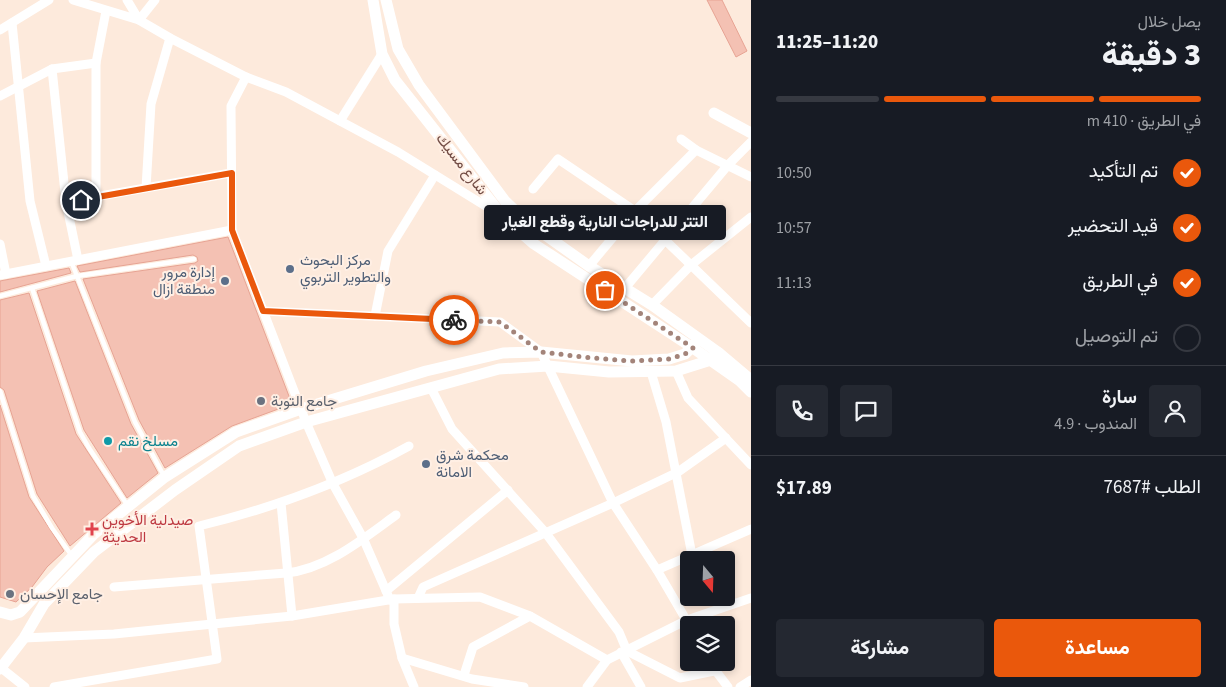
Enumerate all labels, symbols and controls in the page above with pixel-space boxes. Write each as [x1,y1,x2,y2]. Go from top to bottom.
text: يصل خلال [1138,11,1201,33]
text: 11:20–11:25 [776,29,878,56]
text: 3 دقيقة [1102,32,1201,78]
text: في الطريق · 410 m [1087,110,1201,132]
street label: شارع مسيك [431,129,492,200]
text: تم التأكيد [1089,158,1158,185]
icon: check [1173,159,1201,187]
text: 10:50 [776,162,812,184]
pin [60,179,102,221]
icon: home [67,186,95,214]
callout: التتر للدراجات النارية وقطع الغيار [484,205,726,240]
text: التتر للدراجات النارية وقطع الغيار [502,211,708,233]
text: قيد التحضير [1068,213,1158,240]
icon: check [1173,214,1201,242]
text: 10:57 [776,217,812,239]
place label: مركز البحوث والتطوير التربوي [300,250,391,290]
place label: إدارة مرور منطقة ازال [153,262,216,300]
marker: مركز البحوث والتطوير التربوي [284,263,296,275]
text: في الطريق [1083,268,1158,295]
pin [584,269,626,311]
icon: check [1173,269,1201,297]
text: 11:13 [776,272,812,294]
marker: إدارة مرور منطقة ازال [219,275,231,287]
icon: bag [591,276,619,304]
courier [429,295,479,345]
icon: bike [440,306,468,334]
text: تم التوصيل [1075,323,1158,350]
text: سارة [1102,384,1137,411]
button: phone [776,385,828,437]
button: chat [840,385,892,437]
button: person [1149,385,1201,437]
place label: جامع التوبة [271,391,337,412]
marker: جامع التوبة [255,395,267,407]
text: المندوب · 4.9 [1054,413,1137,435]
place label: مسلخ نقم [118,431,178,452]
marker: مسلخ نقم [102,435,114,447]
place label: محكمة شرق الامانة [436,445,509,483]
marker: محكمة شرق الامانة [420,458,432,470]
text: الطلب #7687 [1104,474,1201,501]
text: $17.89 [776,475,832,502]
place label: صيدلية الأخوين الحديثة [102,510,193,548]
marker: صيدلية الأخوين الحديثة [86,523,98,535]
north arrow [680,551,735,606]
map controls [680,551,735,671]
place label: جامع الإحسان [20,584,103,605]
marker: جامع الإحسان [4,588,16,600]
button: layers [680,616,735,671]
button: مشاركة [776,619,984,677]
button: مساعدة [994,619,1201,677]

